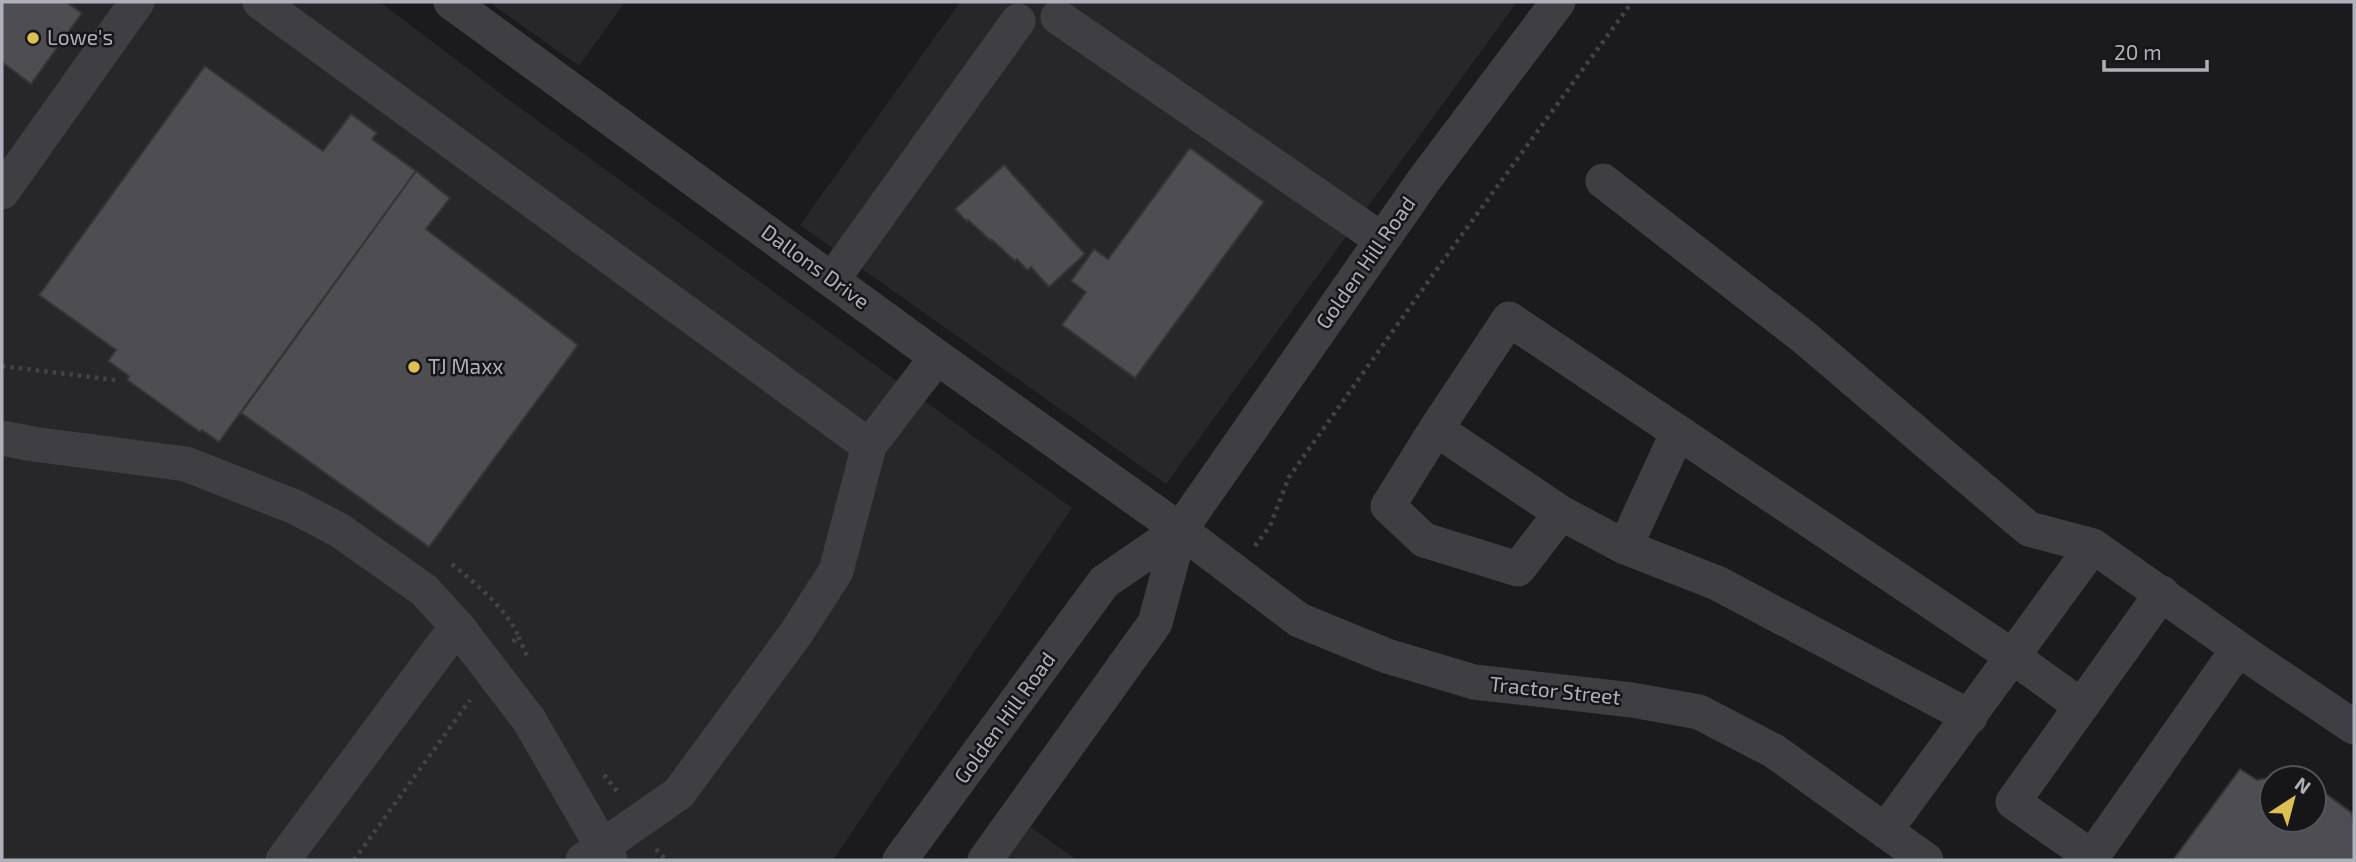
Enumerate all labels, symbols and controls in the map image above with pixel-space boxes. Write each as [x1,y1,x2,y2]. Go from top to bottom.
place label: Lowe's [47,24,113,49]
scale bar [2104,28,2207,72]
marker: Lowe's [25,30,41,46]
text: 20 m [2114,39,2162,64]
street label: Golden Hill Road [1310,191,1420,333]
street label: Dallons Drive [757,218,875,313]
place label: TJ Maxx [428,353,503,378]
marker: TJ Maxx [406,359,422,375]
street label: Golden Hill Road [948,647,1060,787]
street label: Tractor Street [1488,670,1622,709]
north arrow [2258,764,2328,834]
text: N [2291,772,2316,798]

